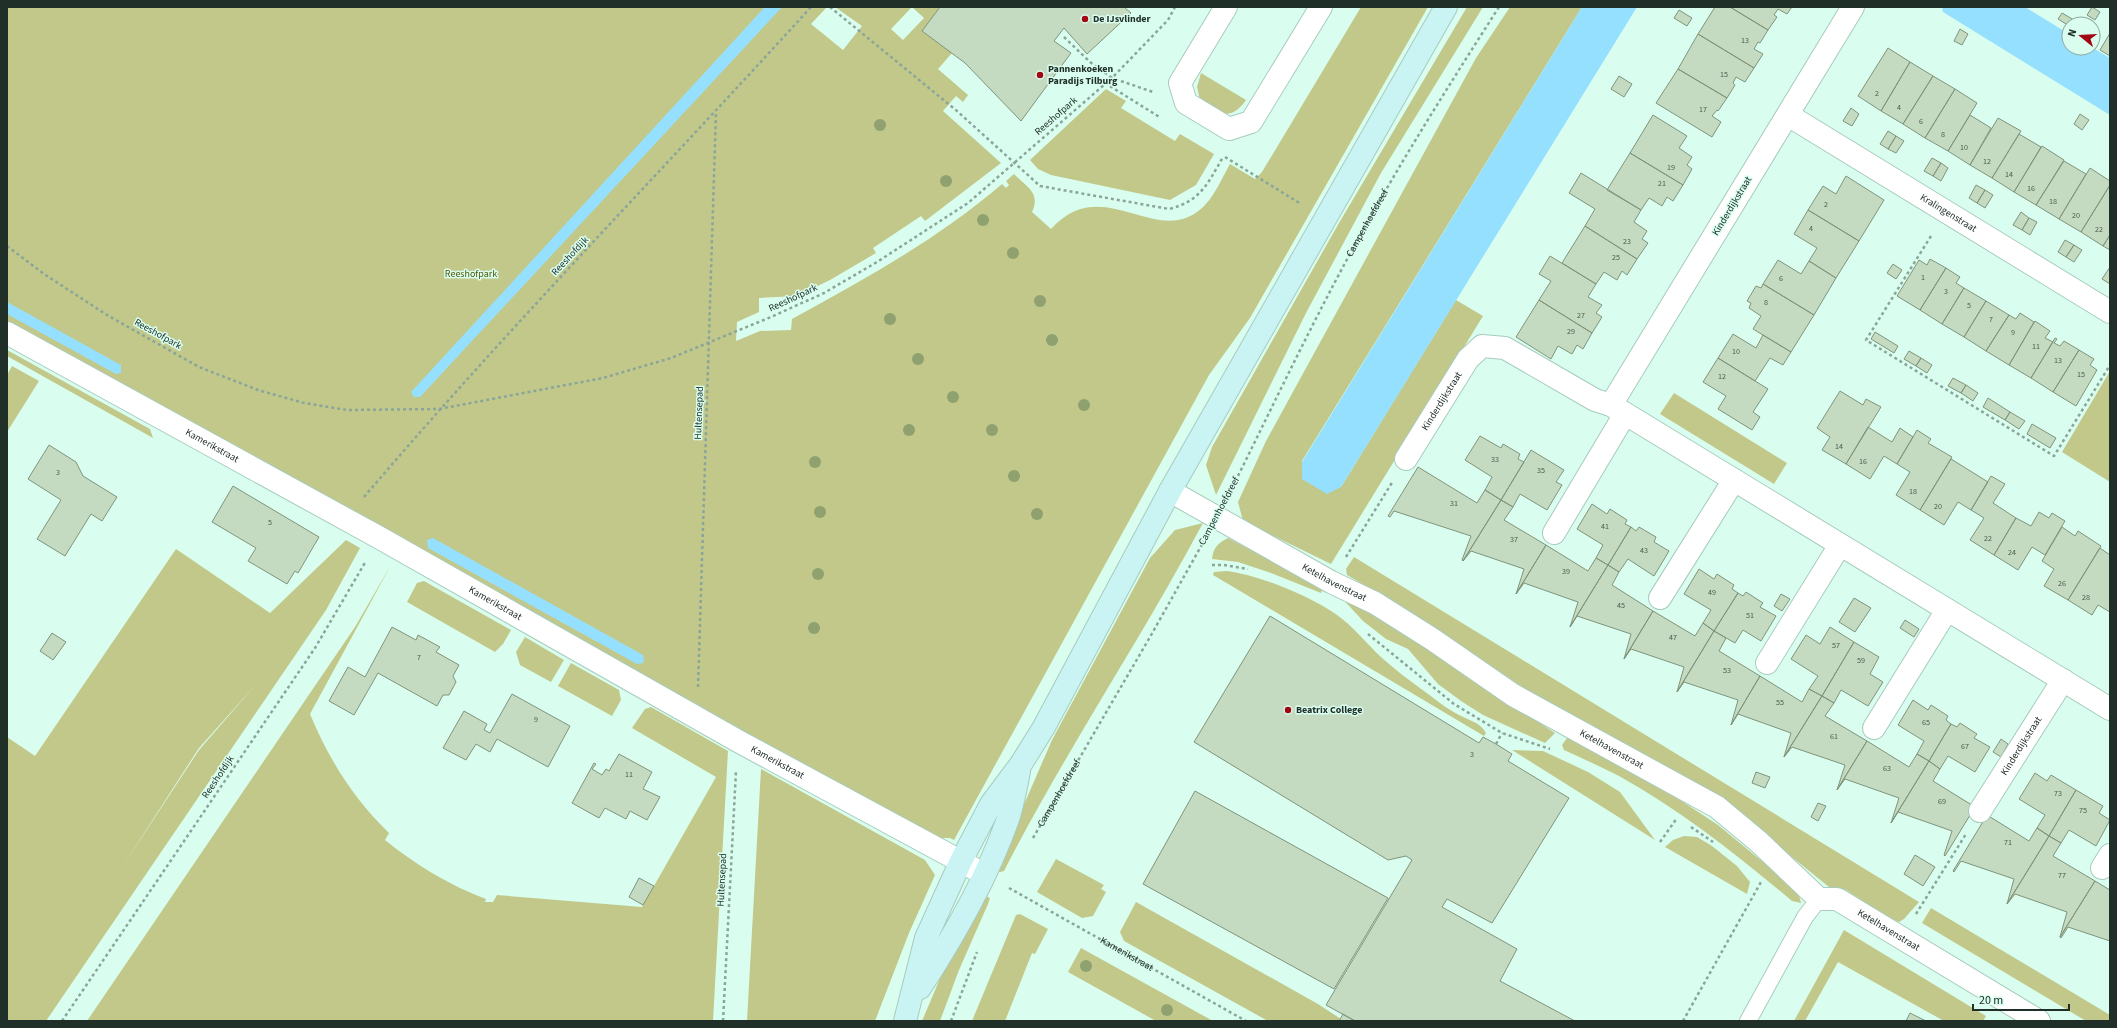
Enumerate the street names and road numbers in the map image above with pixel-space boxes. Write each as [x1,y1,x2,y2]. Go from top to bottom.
street label: Reeshofpark [1032,94,1080,138]
street label: Kinderdijkstraat [1709,173,1756,238]
street label: Campenhoefdreef [1343,186,1392,259]
street label: Kralingenstraat [1917,190,1980,236]
street label: Reeshofdijk [548,233,592,279]
street label: Reeshofpark [766,281,820,315]
street label: Reeshofpark [132,315,184,353]
street label: Kinderdijkstraat [1418,368,1466,433]
street label: Hultensepad [691,386,707,440]
street label: Kamerikstraat [183,425,242,466]
street label: Campenhoefdreef [1195,473,1243,548]
street label: Ketelhavenstraat [1299,560,1369,605]
street label: Kamerikstraat [466,583,525,624]
street label: Kinderdijkstraat [1997,713,2045,778]
street label: Ketelhavenstraat [1577,726,1647,773]
street label: Kamerikstraat [748,742,807,783]
street label: Reeshofdijk [199,753,237,801]
street label: Campenhoefdreef [1034,756,1085,829]
street label: Hultensepad [714,853,730,907]
street label: Ketelhavenstraat [1855,906,1923,955]
street label: Kamerikstraat [1098,934,1156,975]

